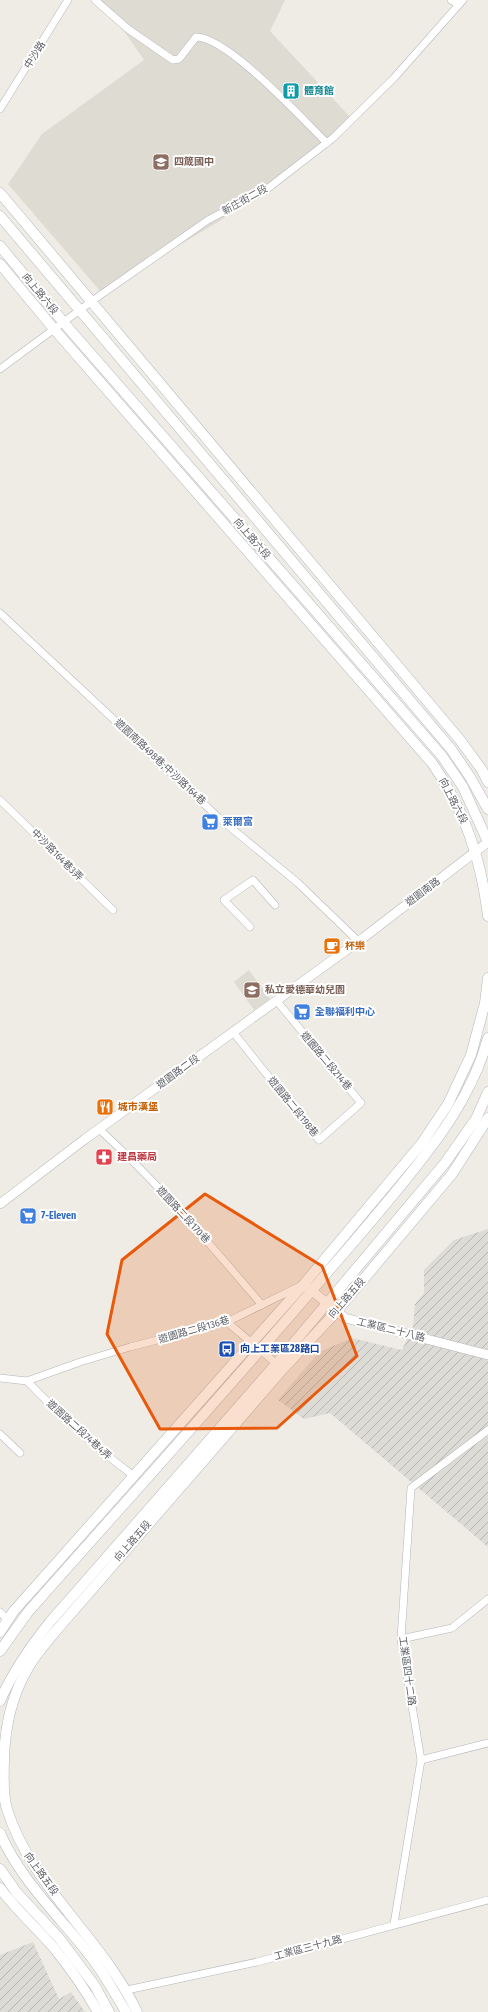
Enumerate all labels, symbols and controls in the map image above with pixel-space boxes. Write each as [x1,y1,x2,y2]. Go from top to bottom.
street label: 中沙路 [22,39,48,71]
building icon: 體育館 [281,81,301,101]
place label: 體育館 [304,85,334,97]
school or university icon: 四箴國中 [151,152,171,172]
place label: 四箴國中 [174,156,214,168]
street label: 新庄街二段 [220,183,270,217]
street label: 向上路六段 [19,271,61,317]
street label: 向上路六段 [231,516,273,562]
street label: 遊園南路498巷;中沙路164巷 [112,717,208,807]
street label: 向上路六段 [436,776,470,826]
supermarket icon: 萊爾富 [200,812,220,832]
place label: 萊爾富 [223,816,253,828]
street label: 中沙路164巷3弄 [29,827,85,883]
street label: 遊園南路 [403,875,443,909]
cafe icon: 杯樂 [322,936,342,956]
place label: 杯樂 [345,940,365,952]
school or university icon: 私立愛德華幼兒園 [242,980,262,1000]
place label: 私立愛德華幼兒園 [265,984,345,996]
supermarket icon: 全聯福利中心 [292,1002,312,1022]
place label: 全聯福利中心 [315,1006,375,1018]
street label: 遊園路二段214巷 [298,1029,354,1093]
street label: 遊園路二段 [154,1052,202,1092]
street label: 遊園路二段198巷 [265,1075,321,1139]
restaurant icon: 城市漢堡 [95,1097,115,1117]
place label: 城市漢堡 [118,1101,159,1113]
pharmacy icon: 建昌藥局 [94,1147,114,1167]
place label: 建昌藥局 [117,1151,157,1163]
street label: 遊園路二段170巷 [154,1184,212,1246]
supermarket icon: 7-Eleven [18,1206,38,1226]
place label: 7-Eleven [41,1210,76,1222]
street label: 向上路五段 [326,1275,368,1321]
street label: 遊園路二段136巷 [157,1314,231,1346]
street label: 工業區二十八路 [356,1316,426,1344]
bus stop icon: 向上工業區28路口 [217,1339,237,1359]
place label: 向上工業區28路口 [240,1343,320,1355]
street label: 遊園路二段74巷4弄 [44,1398,114,1462]
street label: 向上路五段 [112,1518,154,1564]
street label: 工業區四十二路 [396,1636,418,1706]
street label: 向上路五段 [21,1850,61,1898]
street label: 工業區三十九路 [273,1933,343,1963]

